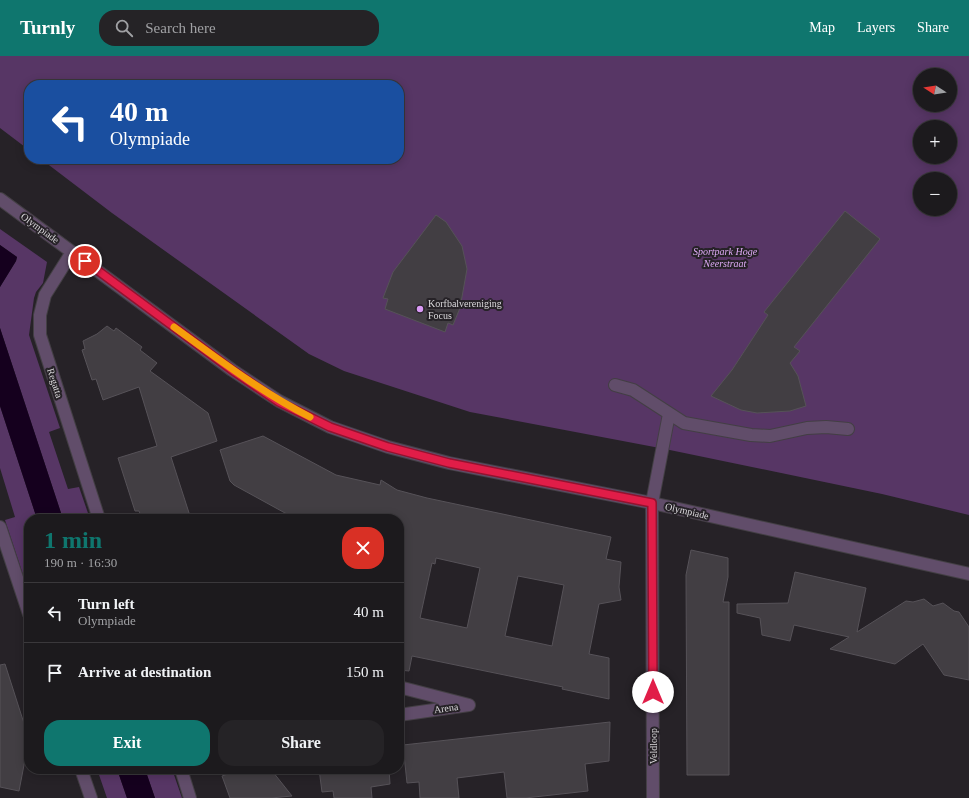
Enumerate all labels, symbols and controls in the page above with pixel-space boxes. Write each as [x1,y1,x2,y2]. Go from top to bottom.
search box [99,10,379,46]
text: Turnly [20,17,75,38]
icon: search [113,17,135,39]
text: Search here [145,20,216,36]
text: Map [809,20,835,35]
text: Layers [857,20,895,35]
text: Share [917,20,949,35]
north arrow [913,68,957,112]
map controls [913,68,957,216]
icon: left [44,96,96,148]
text: 40 m [110,96,168,127]
button: + [913,120,957,164]
text: Olympiade [110,129,190,149]
button: − [913,172,957,216]
street label: Olympiade [19,210,62,246]
pin [68,244,102,278]
park label: Sportpark Hoge Neerstraat [693,246,758,269]
icon: arrive [74,250,96,272]
place label: Korfbalvereniging Focus [428,298,502,321]
marker: Korfbalvereniging Focus [415,304,425,314]
street label: Regatta [45,367,65,400]
street label: Olympiade [664,501,710,521]
text: 1 min [44,527,102,553]
button: close [342,527,384,569]
text: 190 m · 16:30 [44,555,117,570]
text: Turn left [78,596,135,612]
icon: left [44,602,66,624]
text: 40 m [354,604,384,620]
text: Olympiade [78,613,136,628]
icon: arrive [44,662,66,684]
text: Arrive at destination [78,664,211,680]
text: 150 m [346,664,384,680]
position arrow [632,671,674,713]
street label: Arena [433,701,459,715]
button: Exit [44,720,210,766]
button: Share [218,720,384,766]
street label: Veldloop [648,728,659,764]

